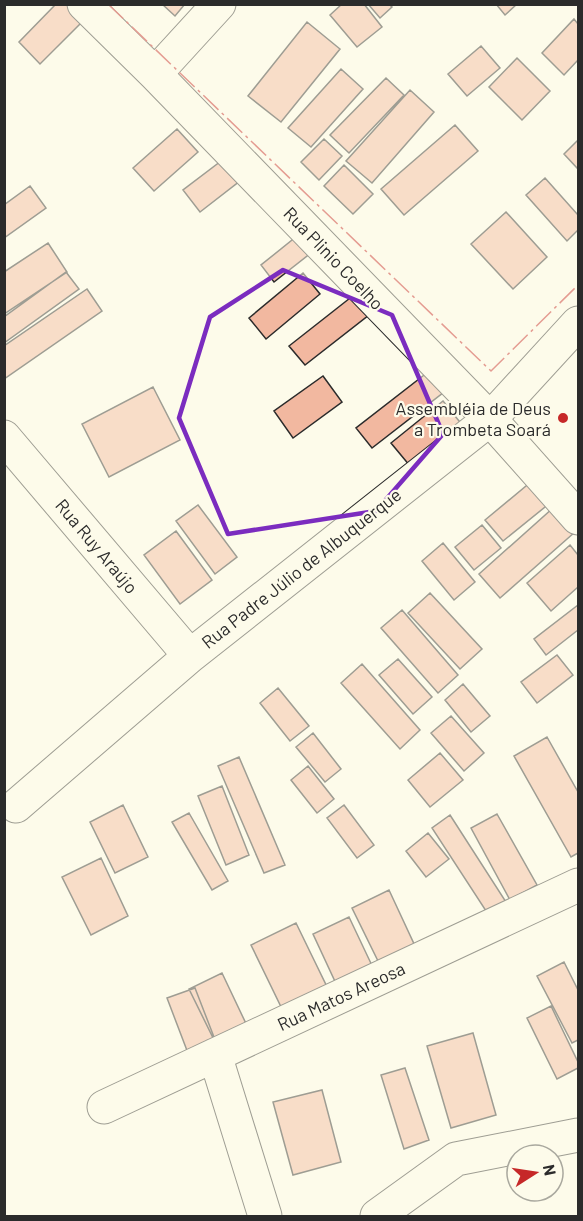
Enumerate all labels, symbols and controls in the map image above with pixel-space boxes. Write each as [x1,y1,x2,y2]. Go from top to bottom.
street label: Rua Plinio Coelho [279,202,389,314]
place label: Assembléia de Deus a Trombeta Soará [396,397,551,440]
marker: Assembléia de Deus a Trombeta Soará [556,411,570,425]
street label: Rua Padre Júlio de Albuquerque [197,483,405,653]
street label: Rua Ruy Araújo [51,494,143,598]
street label: Rua Matos Areosa [274,957,408,1035]
north arrow [505,1143,565,1203]
text: N [540,1163,561,1177]

